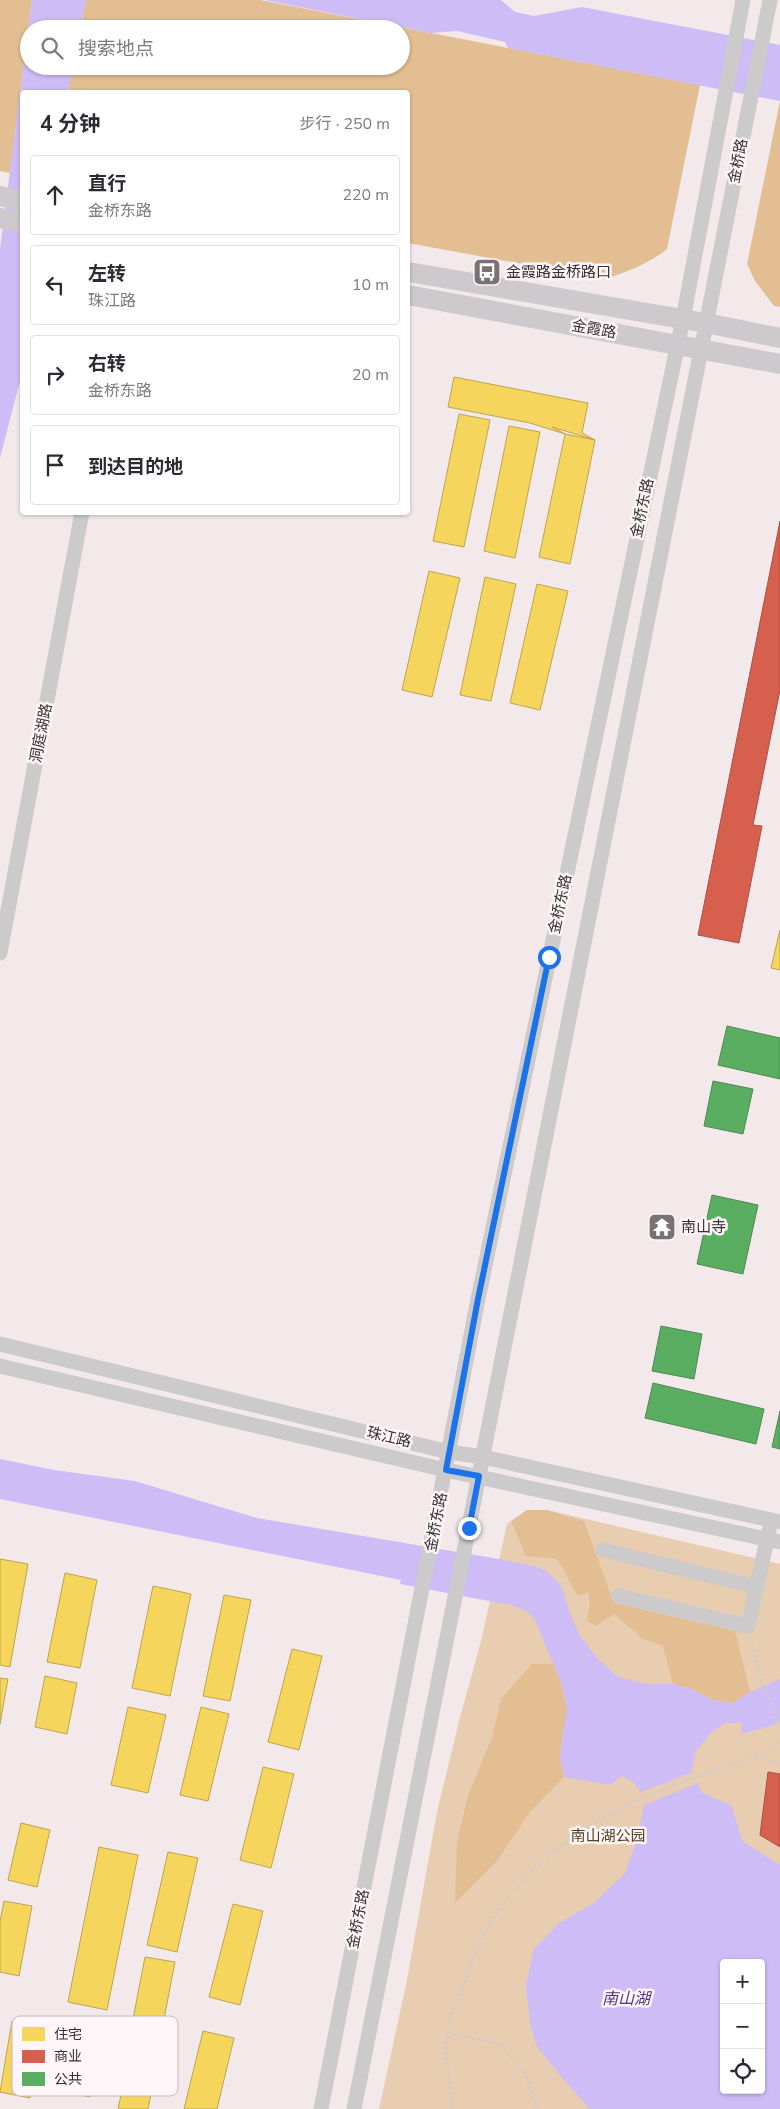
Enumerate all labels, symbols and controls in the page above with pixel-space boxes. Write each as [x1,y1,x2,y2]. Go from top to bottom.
search box [20,20,410,75]
icon: search [38,34,66,62]
text: 搜索地点 [78,36,154,62]
text: 4 分钟 [40,110,100,138]
text: 步行 · 250 m [300,113,390,135]
street label: 金桥路 [724,137,752,185]
text: 直行 [88,171,126,197]
icon: ahead [41,181,69,209]
text: 220 m [342,184,389,206]
text: 金桥东路 [88,200,152,222]
bus stop icon: 金霞路金桥路口 [472,257,502,287]
text: 左转 [88,261,126,287]
place label: 金霞路金桥路口 [506,262,611,282]
icon: left [41,271,69,299]
text: 10 m [352,274,389,296]
text: 珠江路 [88,290,136,312]
street label: 金霞路 [570,315,618,343]
text: 右转 [88,351,126,377]
icon: right [41,361,69,389]
text: 20 m [352,364,389,386]
text: 金桥东路 [88,380,152,402]
icon: arrive [41,451,69,479]
text: 到达目的地 [88,454,183,480]
street label: 金桥东路 [626,477,658,539]
street label: 洞庭湖路 [25,702,57,764]
street label: 金桥东路 [544,873,576,935]
route start [538,946,561,969]
temple icon: 南山寺 [647,1212,677,1242]
place label: 南山寺 [681,1217,726,1237]
street label: 珠江路 [365,1422,413,1452]
street label: 金桥东路 [420,1491,452,1553]
route end [458,1517,481,1540]
park label: 南山湖公园 [570,1826,646,1846]
street label: 金桥东路 [342,1888,374,1950]
map controls [720,1959,765,2094]
button: + [720,1959,765,2004]
water label: 南山湖 [602,1988,653,2010]
button: − [720,2004,765,2049]
legend [12,2016,178,2096]
text: 住宅 [54,2025,82,2044]
text: 商业 [54,2047,82,2066]
button: locate [720,2049,765,2094]
text: 公共 [54,2070,82,2089]

